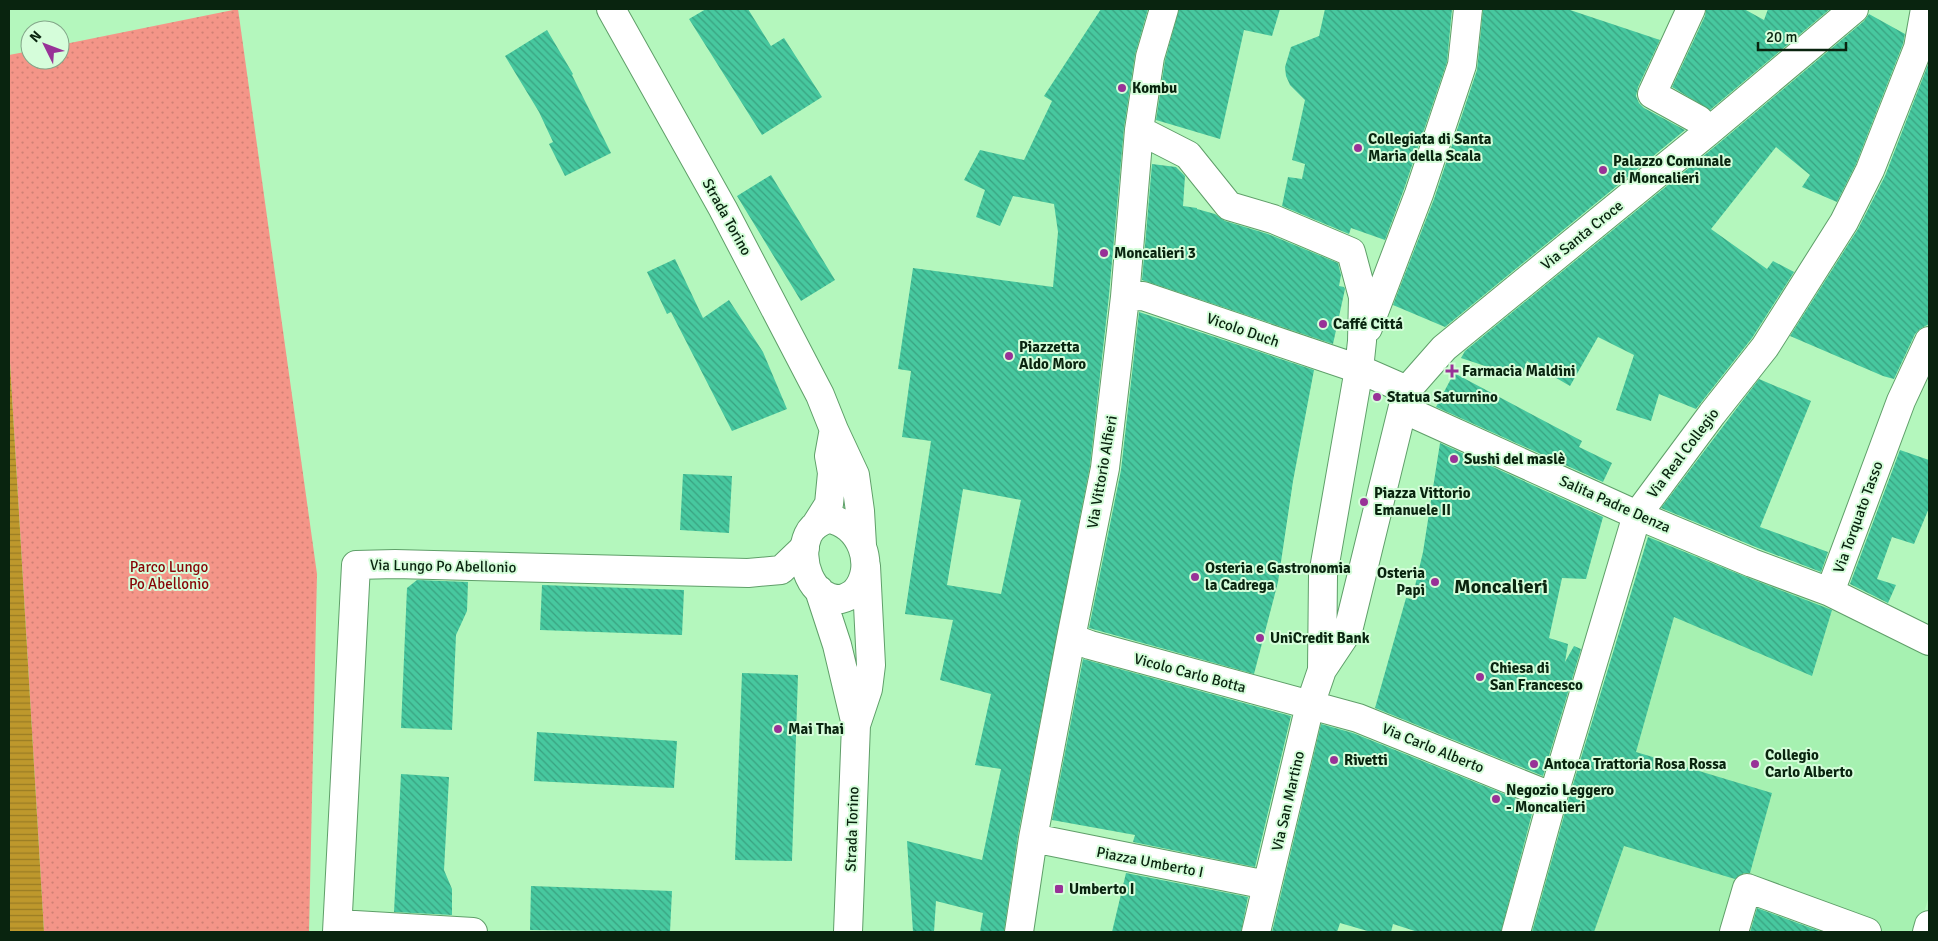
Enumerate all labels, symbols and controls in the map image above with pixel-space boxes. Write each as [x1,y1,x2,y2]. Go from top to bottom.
north arrow [20,20,70,70]
scale bar [1758,20,1846,52]
text: N [26,27,45,46]
text: 20 m [1766,28,1797,46]
place label: Kombu [1132,79,1177,97]
marker: Kombu [1116,82,1128,94]
place label: Collegiata di Santa Maria della Scala [1368,130,1492,165]
marker: Collegiata di Santa Maria della Scala [1352,142,1364,154]
place label: Palazzo Comunale di Moncalieri [1613,152,1731,187]
marker: Palazzo Comunale di Moncalieri [1597,164,1609,176]
street label: Strada Torino [698,175,756,259]
street label: Via Santa Croce [1537,196,1627,274]
place label: Moncalieri 3 [1114,244,1196,262]
marker: Moncalieri 3 [1098,247,1110,259]
street label: Vicolo Duch [1204,309,1282,351]
place label: Caffé Cittá [1333,315,1403,333]
marker: Caffé Cittá [1317,318,1329,330]
place label: Piazzetta Aldo Moro [1019,338,1086,373]
marker: Piazzetta Aldo Moro [1003,350,1015,362]
place label: Farmacia Maldini [1462,362,1576,380]
marker: Farmacia Maldini [1446,365,1458,377]
place label: Statua Saturnino [1387,388,1498,406]
marker: Statua Saturnino [1371,391,1383,403]
street label: Via Real Collegio [1643,404,1723,501]
street label: Via Vittorio Alfieri [1083,414,1121,530]
place label: Sushi del maslè [1464,450,1565,468]
marker: Sushi del maslè [1448,453,1460,465]
street label: Via Torquato Tasso [1829,459,1887,575]
street label: Salita Padre Denza [1557,471,1673,537]
place label: Piazza Vittorio Emanuele II [1374,484,1471,519]
marker: Piazza Vittorio Emanuele II [1358,496,1370,508]
street label: Via Lungo Po Abellonio [370,556,517,576]
park label: Parco Lungo Po Abellonio [129,558,209,593]
place label: Osteria e Gastronomia la Cadrega [1205,559,1351,594]
place label: Osteria Papi [1377,564,1425,599]
marker: Osteria e Gastronomia la Cadrega [1189,571,1201,583]
district label: Moncalieri [1454,574,1548,599]
marker: Osteria Papi [1429,576,1441,588]
place label: UniCredit Bank [1270,629,1370,647]
marker: UniCredit Bank [1254,632,1266,644]
street label: Vicolo Carlo Botta [1132,649,1248,697]
place label: Chiesa di San Francesco [1490,659,1583,694]
marker: Chiesa di San Francesco [1474,671,1486,683]
street label: Via Carlo Alberto [1379,719,1487,777]
place label: Mai Thai [788,720,844,738]
marker: Mai Thai [772,723,784,735]
place label: Collegio Carlo Alberto [1765,746,1853,781]
street label: Via San Martino [1268,749,1308,853]
place label: Rivetti [1344,751,1388,769]
marker: Rivetti [1328,754,1340,766]
place label: Antoca Trattoria Rosa Rossa [1544,755,1727,773]
marker: Antoca Trattoria Rosa Rossa [1528,758,1540,770]
marker: Collegio Carlo Alberto [1749,758,1761,770]
place label: Negozio Leggero - Moncalieri [1506,781,1614,816]
street label: Strada Torino [842,786,862,872]
marker: Negozio Leggero - Moncalieri [1490,793,1502,805]
street label: Piazza Umberto I [1095,843,1205,881]
place label: Umberto I [1069,880,1135,898]
marker: Umberto I [1053,883,1065,895]

